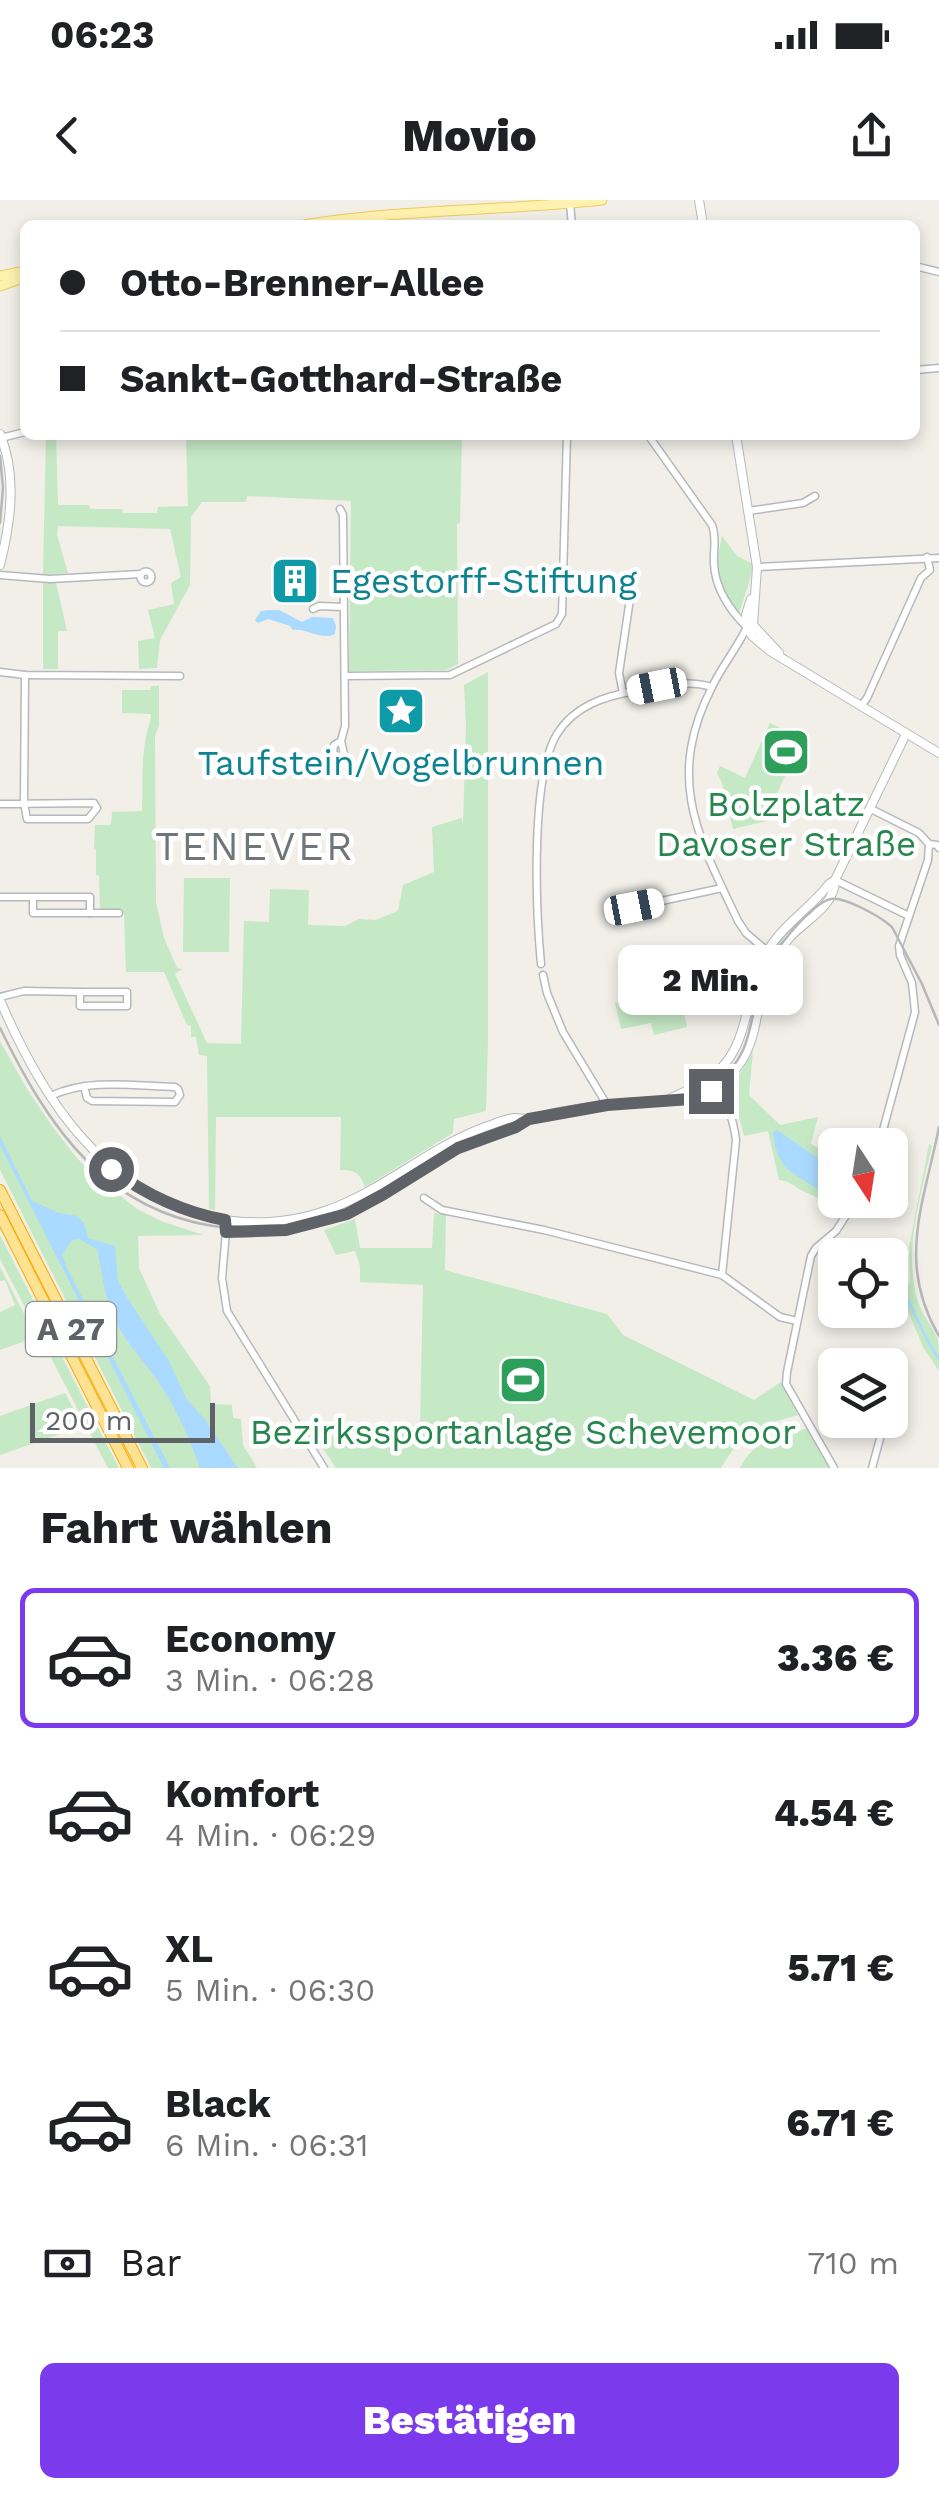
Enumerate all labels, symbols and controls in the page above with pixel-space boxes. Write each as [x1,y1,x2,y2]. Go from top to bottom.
text: 06:23 [50,13,155,57]
icon: back [40,108,95,163]
icon: share [844,108,899,163]
text: Movio [402,109,537,162]
text: Otto-Brenner-Allee [120,261,485,305]
text: Sankt-Gotthard-Straße [120,357,562,401]
building icon: Egestorff-Stiftung [269,555,321,607]
place label: Egestorff-Stiftung [330,560,637,602]
car [625,666,689,706]
place icon: Taufstein/Vogelbrunnen [375,685,427,737]
sports icon: Bolzplatz Davoser Straße [760,726,812,778]
place label: Taufstein/Vogelbrunnen [198,742,604,784]
place label: Bolzplatz Davoser Straße [656,783,916,865]
district label: TENEVER [155,823,355,870]
car [602,887,666,927]
callout: 2 Min. [618,946,804,1016]
text: 2 Min. [662,961,759,999]
route end [689,1069,734,1114]
north arrow [818,1128,908,1218]
map controls [818,1128,908,1438]
route start [89,1147,134,1192]
button: locate [818,1238,908,1328]
road number: A 27 [26,1302,116,1356]
button: layers [818,1348,908,1438]
sports icon: Bezirkssportanlage Schevemoor [497,1354,549,1406]
scale bar [30,1398,215,1442]
text: 200 m [45,1404,132,1437]
place label: Bezirkssportanlage Schevemoor [250,1411,796,1453]
text: Fahrt wählen [40,1501,333,1554]
icon: car [45,1613,135,1703]
text: Economy [165,1617,336,1661]
text: 3.36 € [777,1636,894,1680]
text: 3 Min. · 06:28 [165,1661,375,1699]
icon: car [45,1768,135,1858]
text: Komfort [165,1772,319,1816]
text: 4.54 € [774,1791,894,1835]
text: 4 Min. · 06:29 [165,1816,376,1854]
icon: car [45,1923,135,2013]
text: XL [165,1927,213,1971]
text: 5.71 € [788,1946,894,1990]
text: 5 Min. · 06:30 [165,1971,375,2009]
icon: car [45,2078,135,2168]
text: Black [165,2082,271,2126]
text: 6.71 € [786,2101,894,2145]
text: 6 Min. · 06:31 [165,2126,369,2164]
icon: cash [40,2236,95,2291]
text: Bar [120,2241,182,2285]
text: 710 m [807,2244,899,2282]
button: Bestätigen [40,2363,899,2478]

